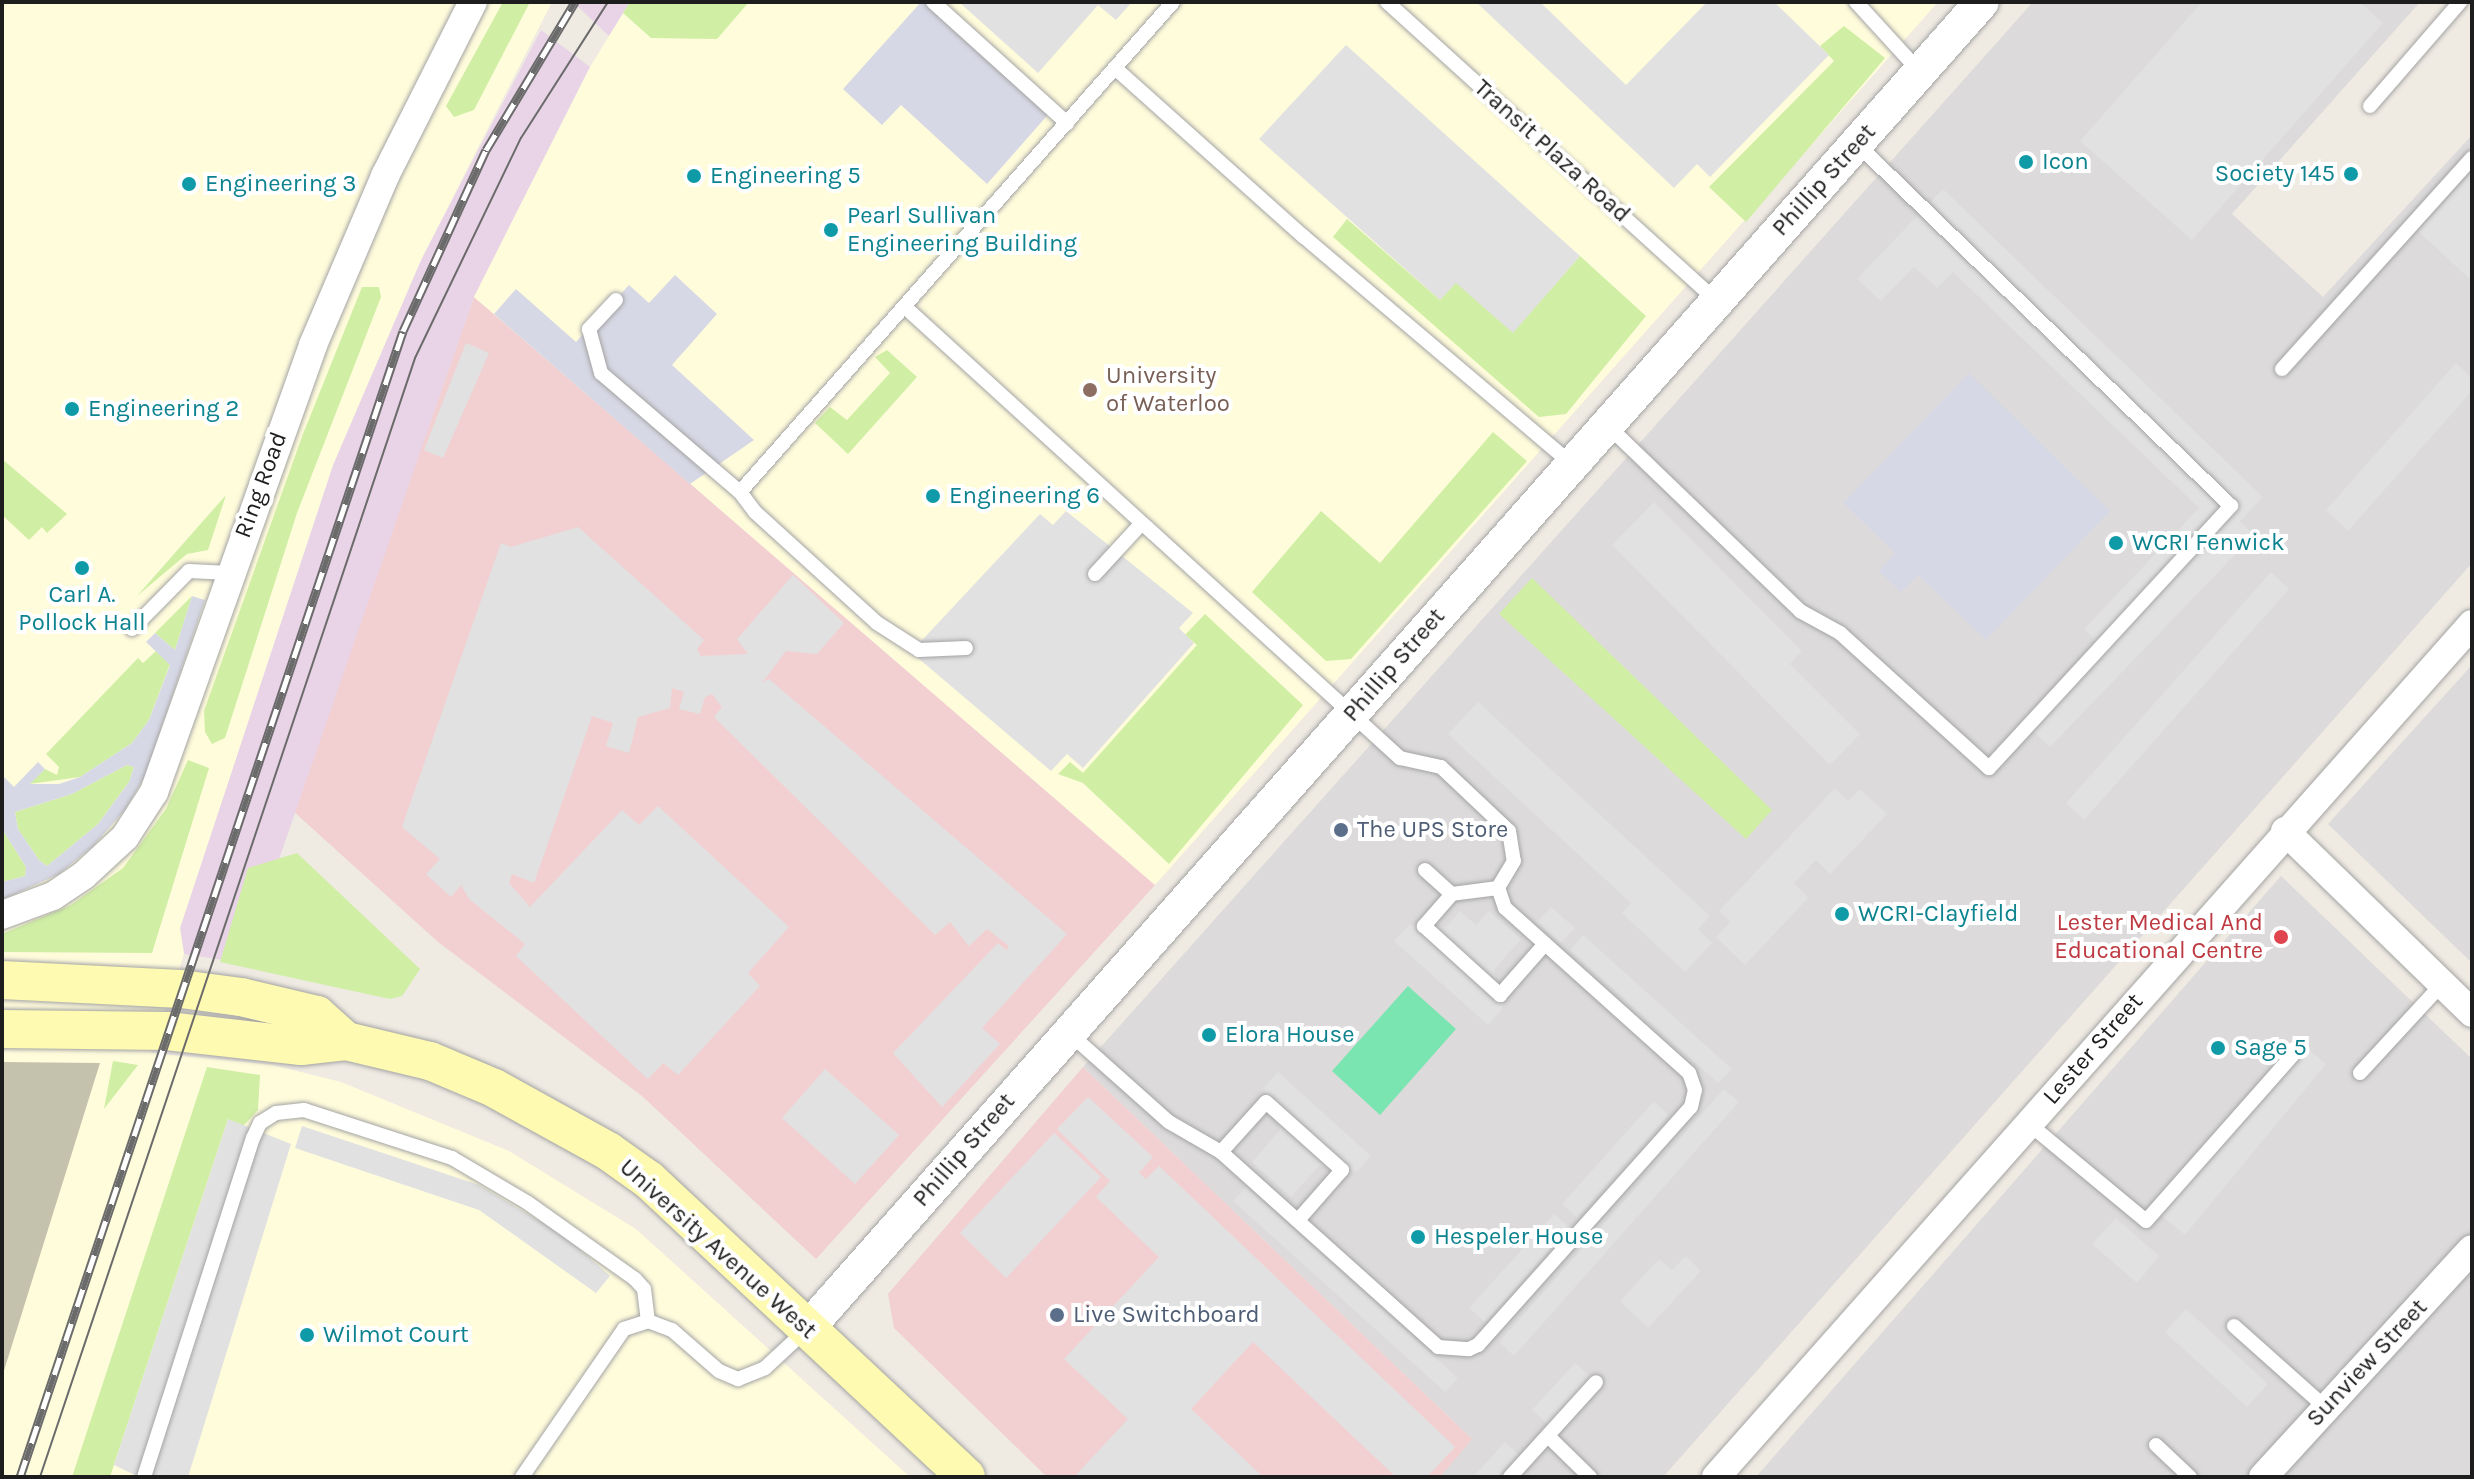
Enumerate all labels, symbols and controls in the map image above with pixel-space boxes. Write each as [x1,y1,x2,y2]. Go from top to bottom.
street label: Transit Plaza Road [1468,73,1636,229]
street label: Phillip Street [1766,118,1882,242]
place label: Icon [2042,148,2089,176]
marker: Icon [2017,153,2035,171]
place label: Society 145 [2215,160,2335,188]
place label: Engineering 5 [710,162,861,190]
marker: Society 145 [2342,165,2360,183]
marker: Engineering 5 [685,167,703,185]
place label: Engineering 3 [205,170,357,198]
marker: Engineering 3 [180,175,198,193]
place label: Pearl Sullivan Engineering Building [847,202,1077,258]
marker: Pearl Sullivan Engineering Building [822,221,840,239]
place label: University of Waterloo [1106,362,1230,418]
marker: University of Waterloo [1081,381,1099,399]
place label: Engineering 2 [88,395,239,423]
marker: Engineering 2 [63,400,81,418]
street label: Ring Road [229,428,293,542]
place label: Engineering 6 [949,482,1100,510]
marker: Engineering 6 [924,487,942,505]
place label: WCRI Fenwick [2132,529,2284,557]
marker: WCRI Fenwick [2107,534,2125,552]
marker: Carl A. Pollock Hall [73,559,91,577]
place label: Carl A. Pollock Hall [18,581,146,637]
street label: Phillip Street [1337,602,1451,728]
place label: The UPS Store [1357,816,1508,844]
marker: The UPS Store [1332,821,1350,839]
place label: WCRI-Clayfield [1858,900,2018,928]
marker: WCRI-Clayfield [1833,905,1851,923]
place label: Lester Medical And Educational Centre [2054,909,2263,965]
marker: Lester Medical And Educational Centre [2270,926,2292,948]
street label: Lester Street [2037,988,2149,1110]
place label: Elora House [1225,1021,1355,1049]
marker: Elora House [1200,1026,1218,1044]
place label: Sage 5 [2234,1034,2307,1062]
marker: Sage 5 [2209,1039,2227,1057]
street label: Phillip Street [907,1087,1021,1213]
street label: University Avenue West [613,1153,823,1345]
place label: Hespeler House [1434,1223,1603,1251]
marker: Hespeler House [1409,1228,1427,1246]
street label: Sunview Street [2301,1293,2433,1433]
place label: Live Switchboard [1073,1301,1260,1329]
marker: Live Switchboard [1048,1306,1066,1324]
place label: Wilmot Court [323,1321,469,1349]
marker: Wilmot Court [298,1326,316,1344]

